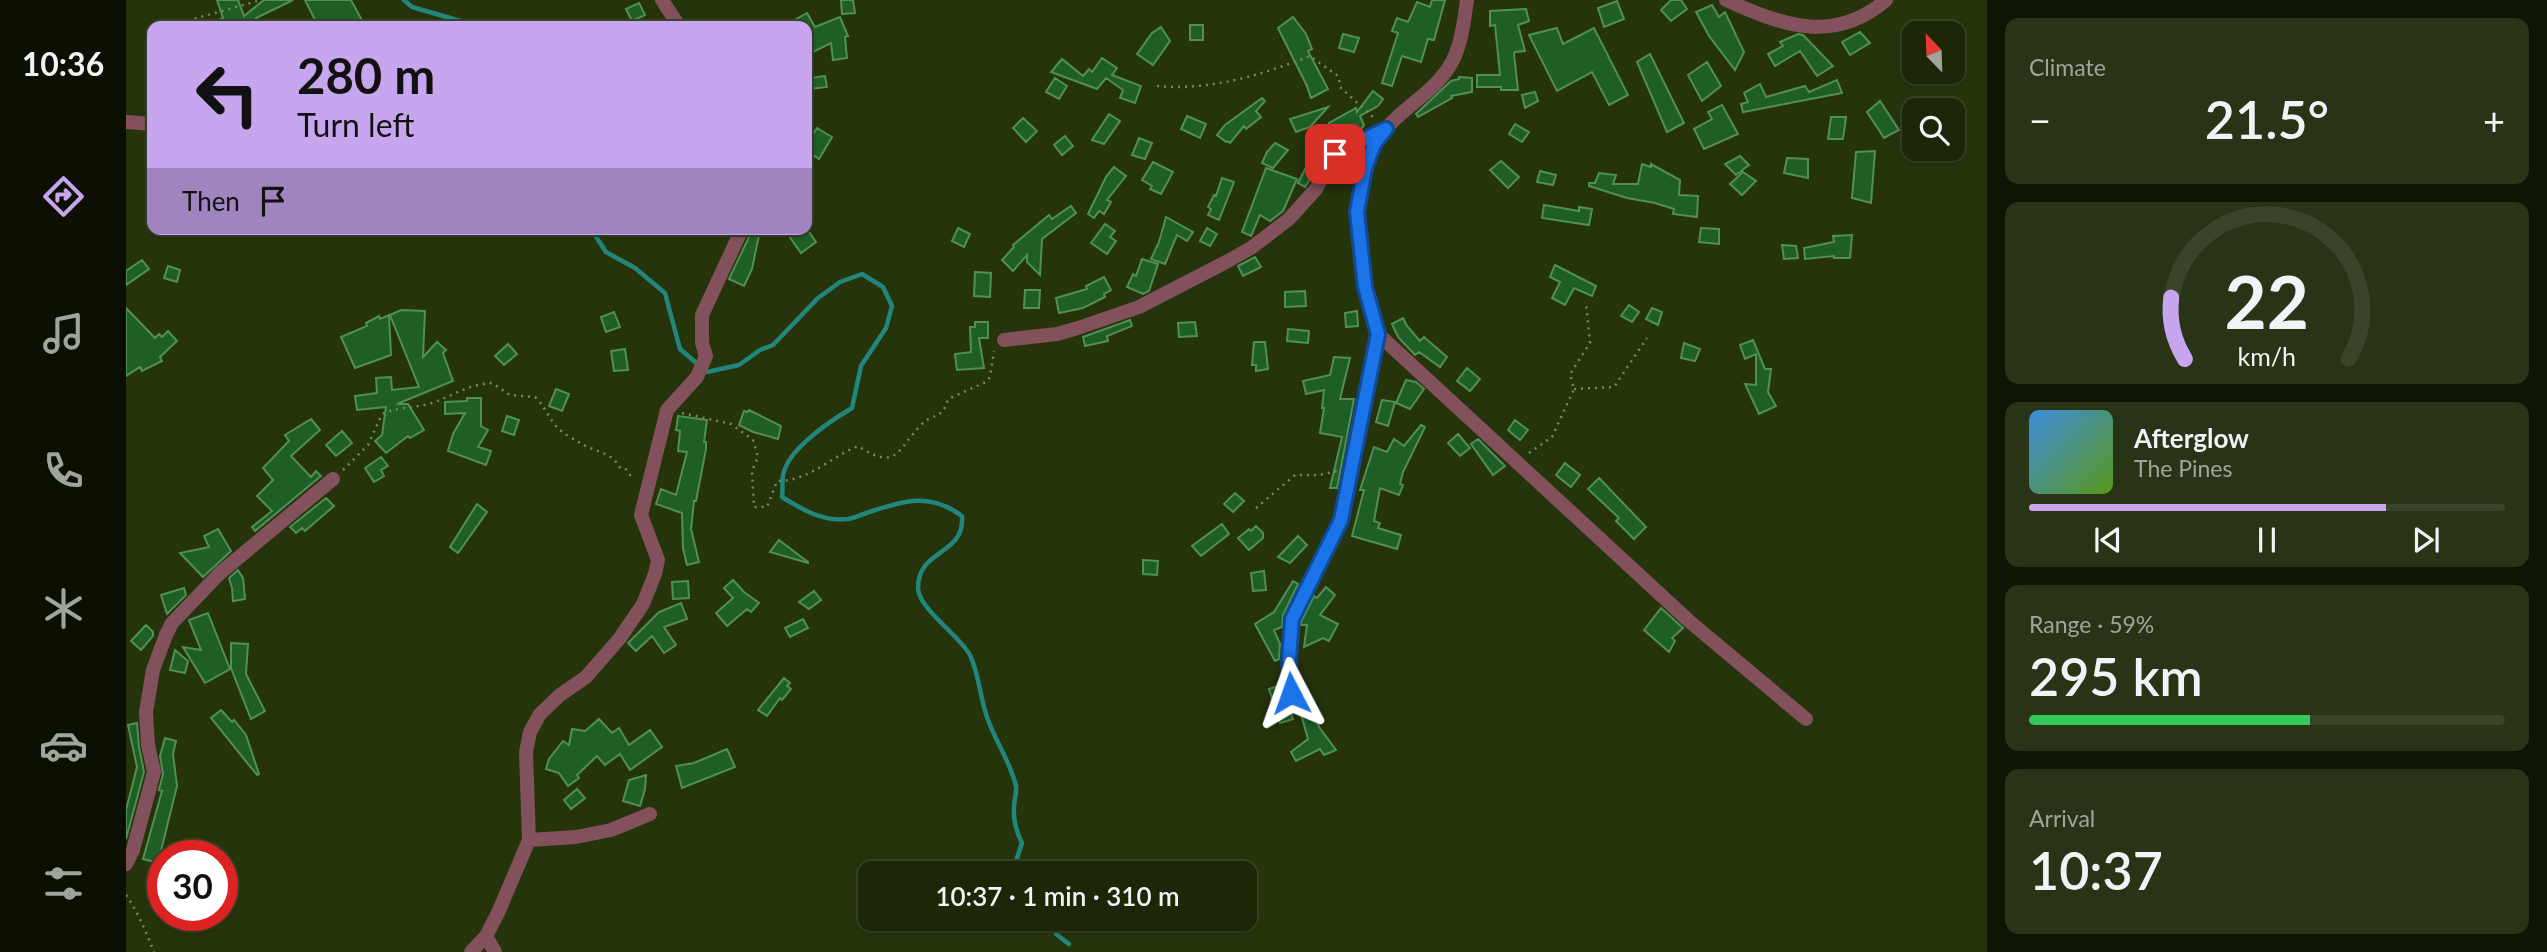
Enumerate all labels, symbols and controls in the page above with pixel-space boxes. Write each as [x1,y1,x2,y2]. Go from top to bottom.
north arrow [1902,21,1965,84]
map controls [1902,21,1965,161]
text: 10:36 [22,44,104,83]
text: 280 m [297,46,435,104]
icon: left [182,49,273,140]
text: Climate [2029,53,2106,81]
text: 21.5° [2205,88,2329,150]
text: − [2029,97,2051,143]
text: + [2483,97,2505,143]
button: search [1902,98,1965,161]
text: Turn left [297,105,414,144]
pin [1305,124,1365,184]
icon: arrive [1316,135,1354,173]
icon: directions [39,172,88,221]
icon: arrive [254,182,292,220]
text: Then [182,185,240,217]
text: 22 [2225,257,2309,345]
icon: music [39,309,88,358]
text: km/h [2238,340,2296,370]
text: Afterglow [2134,422,2249,454]
icon: phone [39,446,88,495]
text: The Pines [2134,454,2232,482]
icon: previous [2089,521,2127,559]
icon: pause [2248,521,2286,559]
icon: next [2407,521,2445,559]
icon: climate [39,584,88,633]
text: Range · 59% [2029,610,2154,638]
text: 295 km [2029,645,2203,707]
position arrow [1254,656,1328,730]
icon: car [39,721,88,770]
text: Arrival [2029,804,2095,832]
text: 10:37 [2029,839,2163,901]
speed limit sign: 30 [147,840,238,931]
icon: filters [39,859,88,908]
text: 10:37 · 1 min · 310 m [935,880,1180,912]

